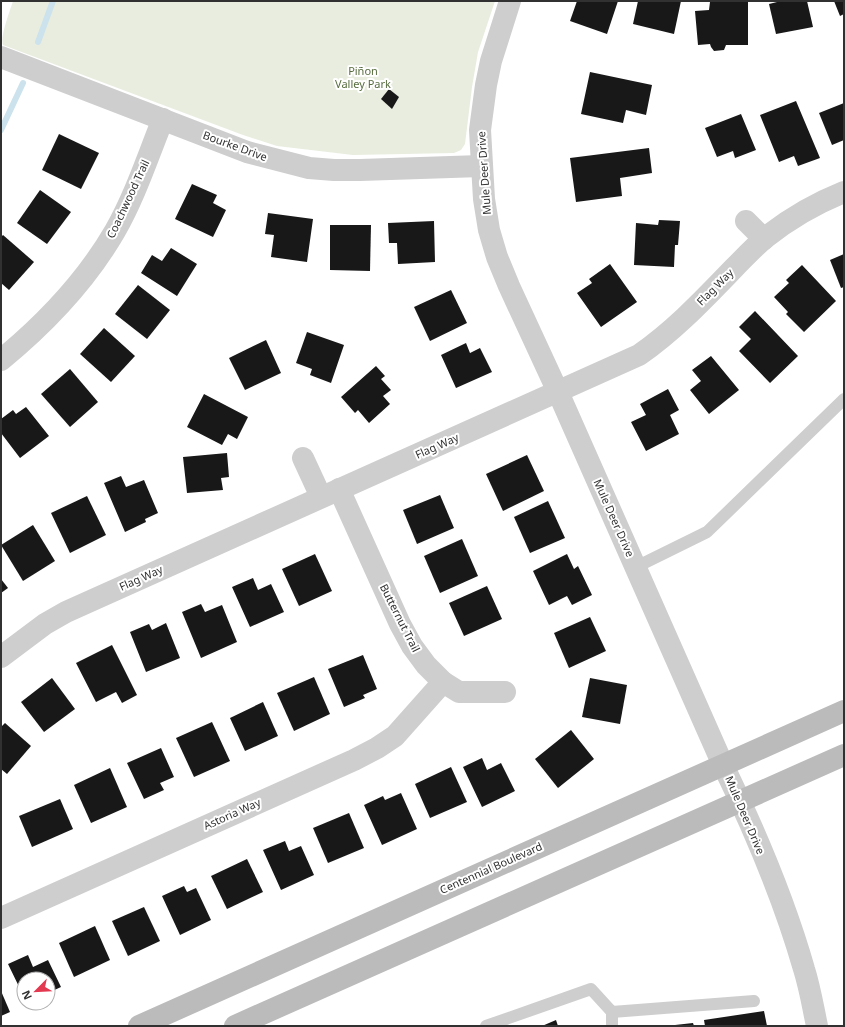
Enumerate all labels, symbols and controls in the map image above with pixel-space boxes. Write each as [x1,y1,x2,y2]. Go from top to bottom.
park label: Piñon Valley Park [335,63,391,91]
street label: Bourke Drive [201,127,269,164]
street label: Mule Deer Drive [473,131,494,215]
street label: Coachwood Trail [103,157,152,241]
street label: Flag Way [693,265,737,308]
street label: Flag Way [413,429,461,462]
street label: Mule Deer Drive [591,476,638,559]
street label: Flag Way [117,561,165,594]
street label: Butternut Trail [377,581,424,655]
street label: Mule Deer Drive [722,773,769,856]
street label: Astoria Way [201,794,263,833]
street label: Centennial Boulevard [437,838,544,897]
north arrow [16,971,56,1011]
text: N [18,988,35,1002]

